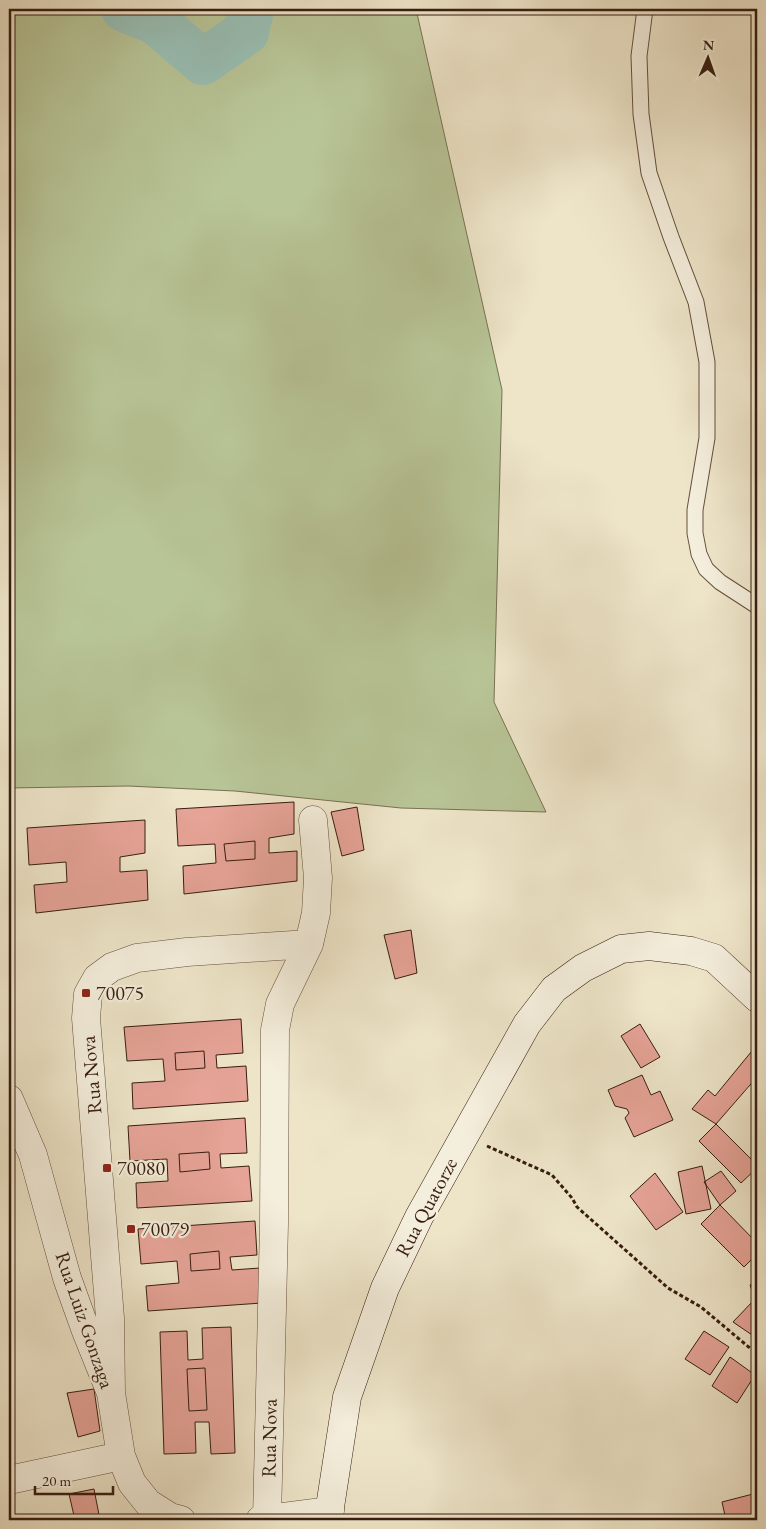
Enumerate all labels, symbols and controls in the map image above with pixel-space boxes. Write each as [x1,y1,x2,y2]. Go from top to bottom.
north arrow [684,32,734,82]
text: N [702,36,715,54]
place label: 70075 [96,980,144,1006]
marker: 70075 [80,987,92,999]
street label: Rua Nova [75,1035,107,1115]
street label: Rua Quatorze [389,1153,463,1261]
place label: 70080 [117,1155,165,1181]
marker: 70080 [101,1162,113,1174]
place label: 70079 [141,1216,189,1242]
marker: 70079 [125,1223,137,1235]
street label: Rua Luiz Gonzaga [49,1248,121,1392]
street label: Rua Nova [255,1398,283,1478]
scale bar [35,1464,112,1496]
text: 20 m [42,1471,71,1490]

